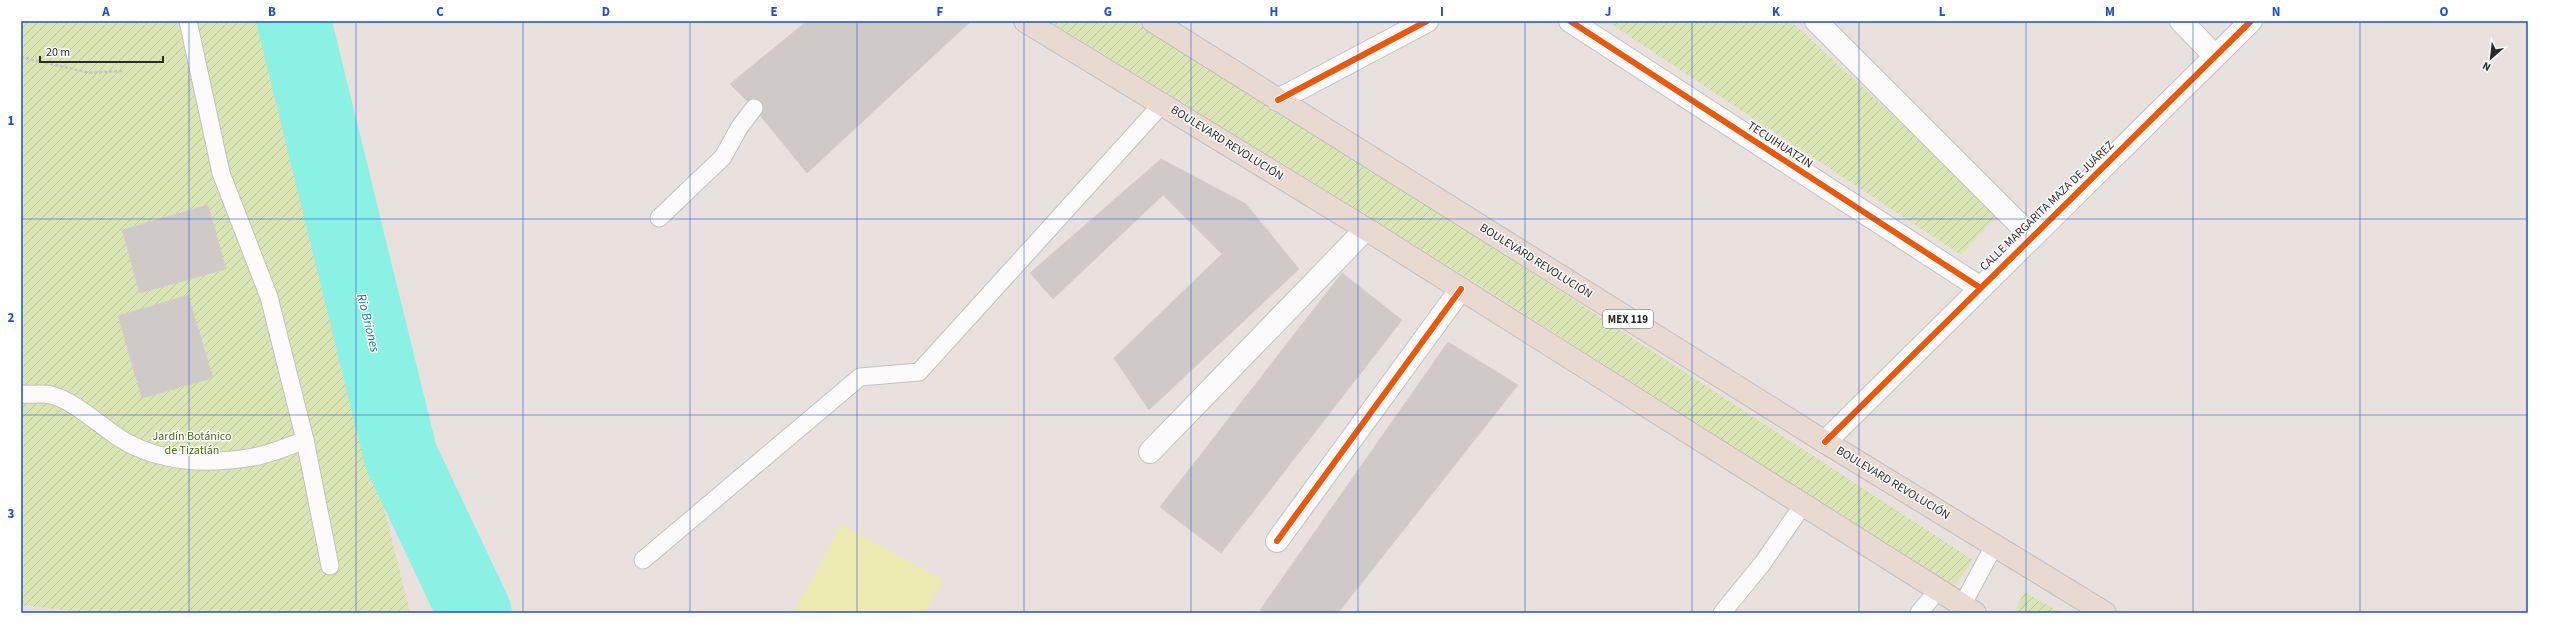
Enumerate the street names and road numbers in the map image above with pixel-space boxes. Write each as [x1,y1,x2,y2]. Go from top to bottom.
street label: BOULEVARD REVOLUCIÓN [1167,101,1287,185]
street label: TECUIHUATZIN [1744,118,1816,172]
street label: CALLE MARGARITA MAZA DE JUÁREZ [1976,137,2118,275]
street label: BOULEVARD REVOLUCIÓN [1476,219,1596,303]
road number: MEX 119 [1603,310,1653,328]
street label: BOULEVARD REVOLUCIÓN [1833,442,1953,524]

